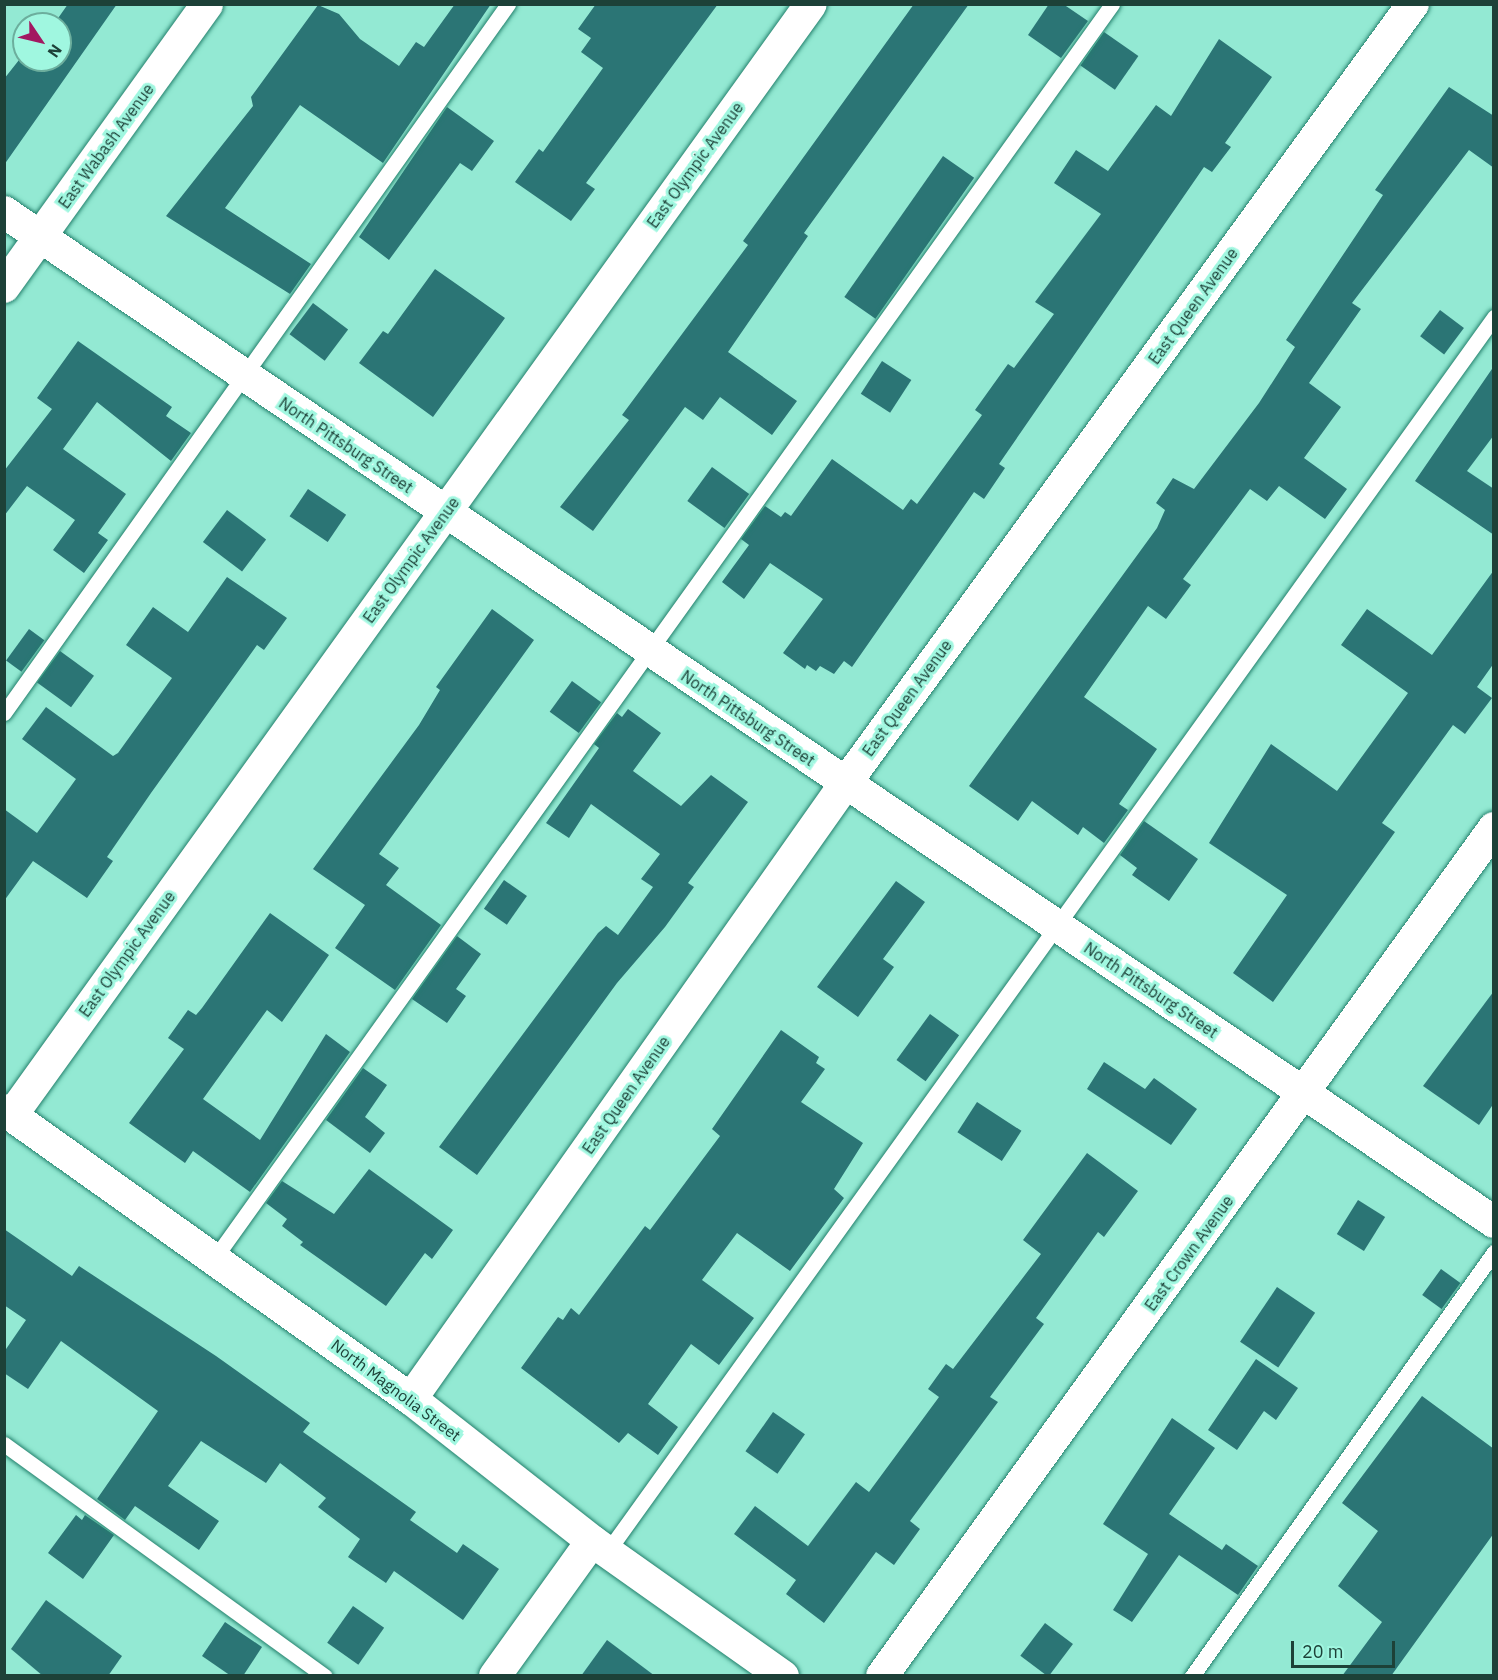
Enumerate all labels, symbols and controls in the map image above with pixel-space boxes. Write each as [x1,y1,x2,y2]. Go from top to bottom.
north arrow [12,12,72,72]
text: N [44,41,67,62]
street label: East Wabash Avenue [54,80,158,212]
street label: East Olympic Avenue [643,98,747,232]
street label: East Queen Avenue [1144,244,1242,368]
street label: North Pittsburg Street [275,393,417,497]
street label: East Olympic Avenue [359,493,463,627]
street label: East Queen Avenue [858,636,956,760]
street label: North Pittsburg Street [677,666,819,770]
street label: East Olympic Avenue [75,887,179,1021]
street label: North Pittsburg Street [1080,938,1222,1042]
street label: East Queen Avenue [578,1032,674,1158]
street label: East Crown Avenue [1141,1191,1237,1315]
street label: North Magnolia Street [327,1335,465,1445]
scale bar [1294,1629,1398,1667]
text: 20 m [1302,1640,1344,1663]

